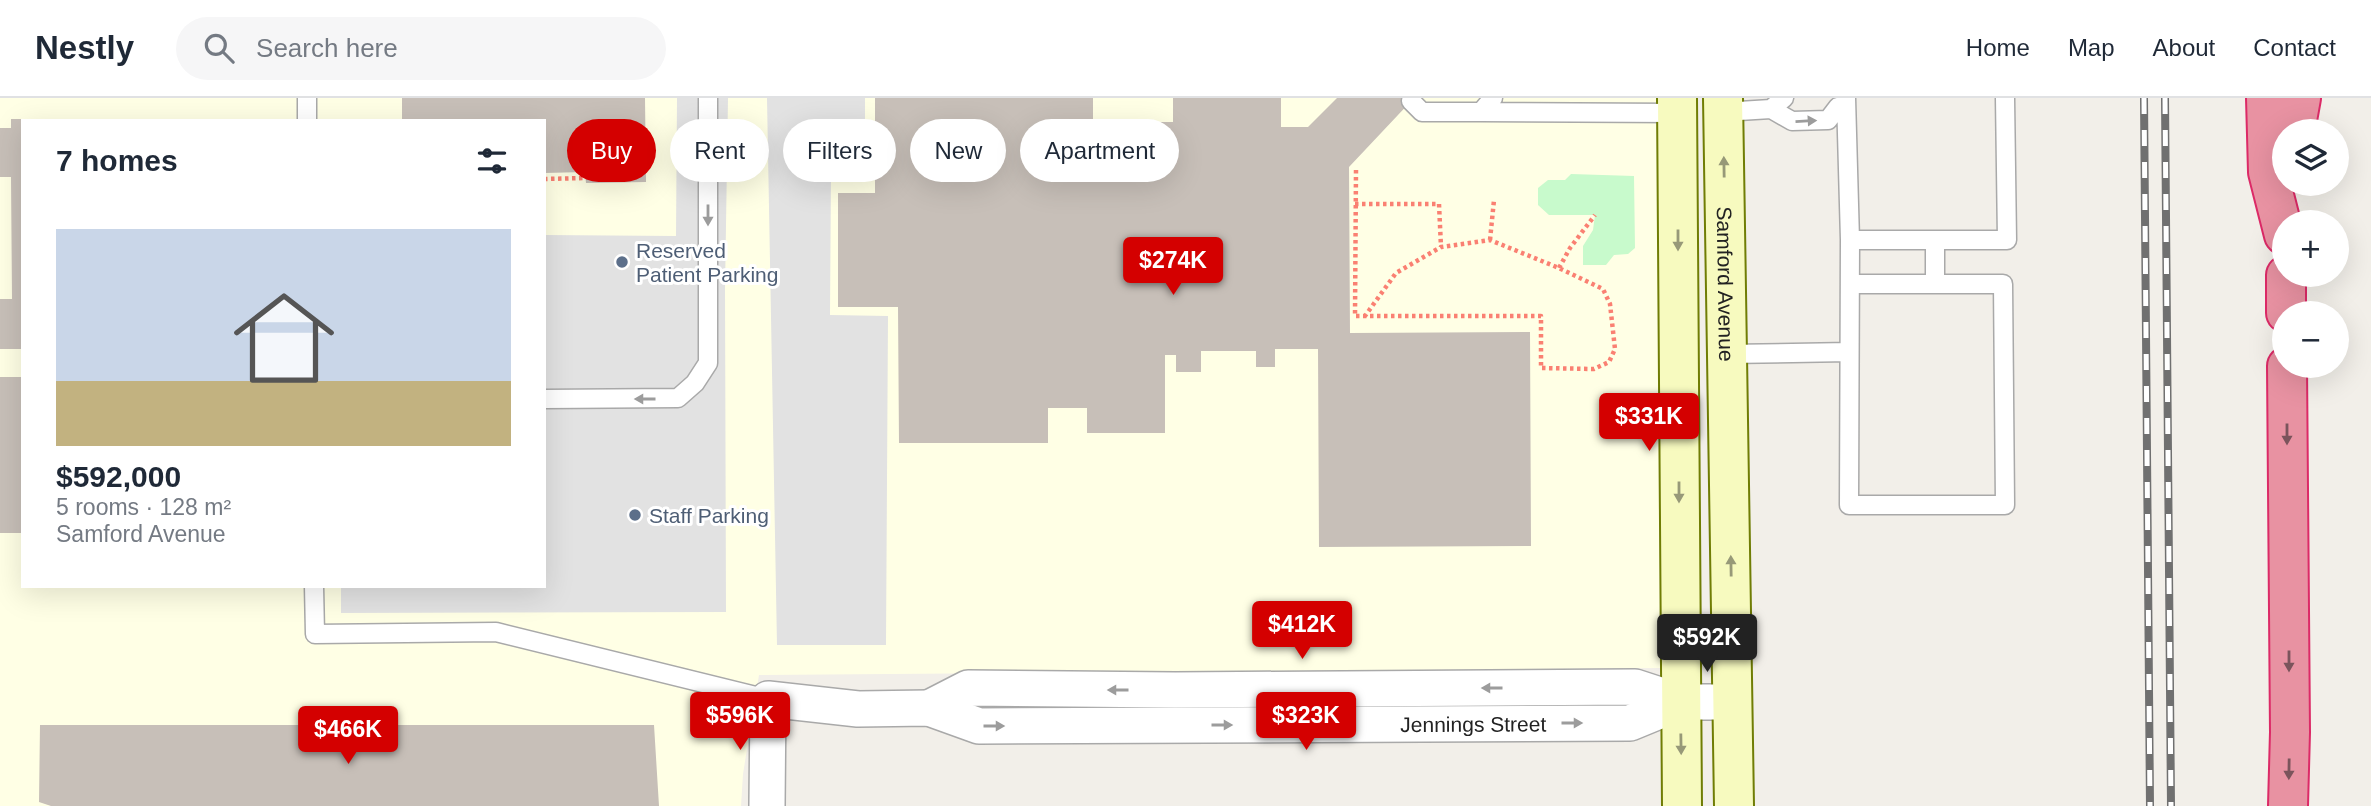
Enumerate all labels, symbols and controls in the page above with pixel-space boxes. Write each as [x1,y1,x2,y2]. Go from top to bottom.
search box [176,17,666,80]
text: Nestly [35,29,134,66]
icon: search [200,29,238,67]
text: Search here [256,33,398,63]
text: Home [1966,34,2030,61]
text: Map [2068,34,2115,61]
text: About [2153,34,2215,61]
text: Contact [2253,34,2336,61]
one-way arrow [1795,115,1817,126]
chip: Buy [567,119,656,182]
chip: Rent [670,119,769,182]
chip: Filters [783,119,896,182]
chip: New [910,119,1006,182]
chip: Apartment [1020,119,1179,182]
map controls [2272,119,2349,378]
button: layers [2272,119,2349,196]
icon: filters [473,142,511,180]
text: 7 homes [56,144,178,177]
one-way arrow [1718,156,1730,178]
one-way arrow [702,205,714,227]
street label: Samford Avenue [1713,206,1739,362]
button: + [2272,210,2349,287]
one-way arrow [1672,229,1684,251]
pin: $274K [1124,238,1222,297]
place label: Reserved Patient Parking [636,239,778,286]
text: $274K [1139,247,1207,273]
marker: Reserved Patient Parking [614,254,630,270]
icon: home [221,275,347,401]
button: − [2272,301,2349,378]
one-way arrow [634,393,656,405]
pin: $331K [1600,394,1698,453]
text: $331K [1615,403,1683,429]
one-way arrow [2281,423,2293,445]
text: $592,000 [56,460,181,493]
one-way arrow [1673,481,1685,503]
text: 5 rooms · 128 m² [56,494,231,520]
place label: Staff Parking [649,504,769,527]
marker: Staff Parking [627,507,643,523]
text: Samford Avenue [56,521,226,547]
one-way arrow [1725,555,1737,577]
pin: $412K [1253,602,1351,661]
text: $412K [1268,611,1336,637]
pin: $592K [1658,614,1756,674]
text: $592K [1673,624,1741,650]
one-way arrow [2283,651,2295,673]
one-way arrow [1481,682,1503,694]
one-way arrow [1107,684,1129,696]
pin: $596K [691,692,789,752]
pin: $323K [1257,692,1355,752]
text: $596K [706,702,774,728]
text: $323K [1272,702,1340,728]
pin: $466K [299,706,397,766]
street label: Jennings Street [1400,712,1547,736]
text: $466K [314,716,382,742]
one-way arrow [1561,717,1583,729]
one-way arrow [1211,719,1233,731]
one-way arrow [983,720,1005,732]
one-way arrow [1675,733,1687,755]
one-way arrow [2283,758,2295,780]

